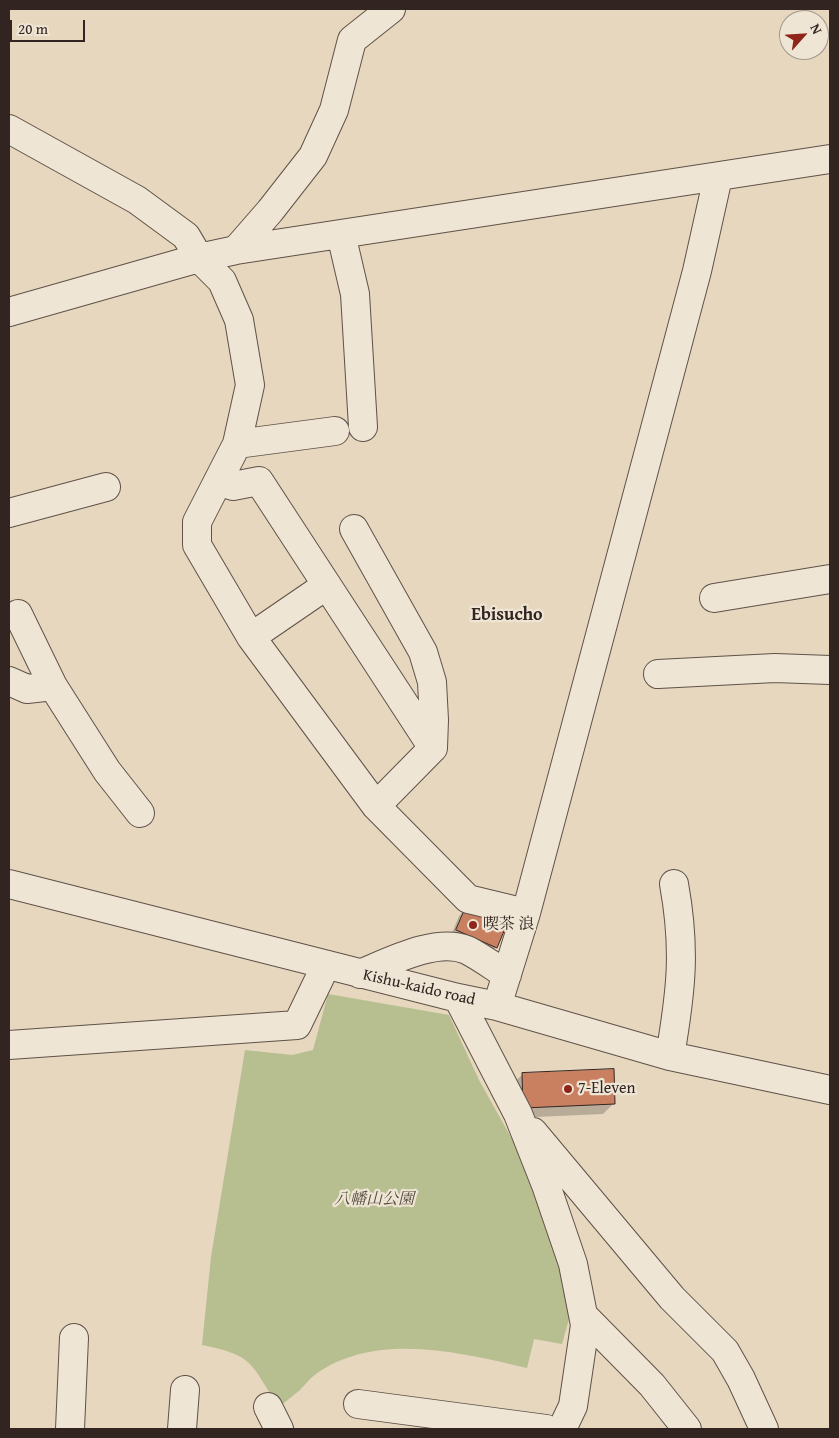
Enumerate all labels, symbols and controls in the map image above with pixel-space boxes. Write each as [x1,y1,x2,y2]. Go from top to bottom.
scale bar [12,10,88,42]
north arrow [779,10,829,60]
text: 20 m [18,18,48,39]
text: N [806,20,828,37]
district label: Ebisucho [471,604,543,626]
place label: 喫茶 浪 [483,915,535,935]
marker: 喫茶 浪 [467,919,479,931]
street label: Kishu-kaido road [361,966,477,1010]
place label: 7-Eleven [578,1079,635,1099]
marker: 7-Eleven [562,1083,574,1095]
park label: 八幡山公園 [334,1190,414,1210]

